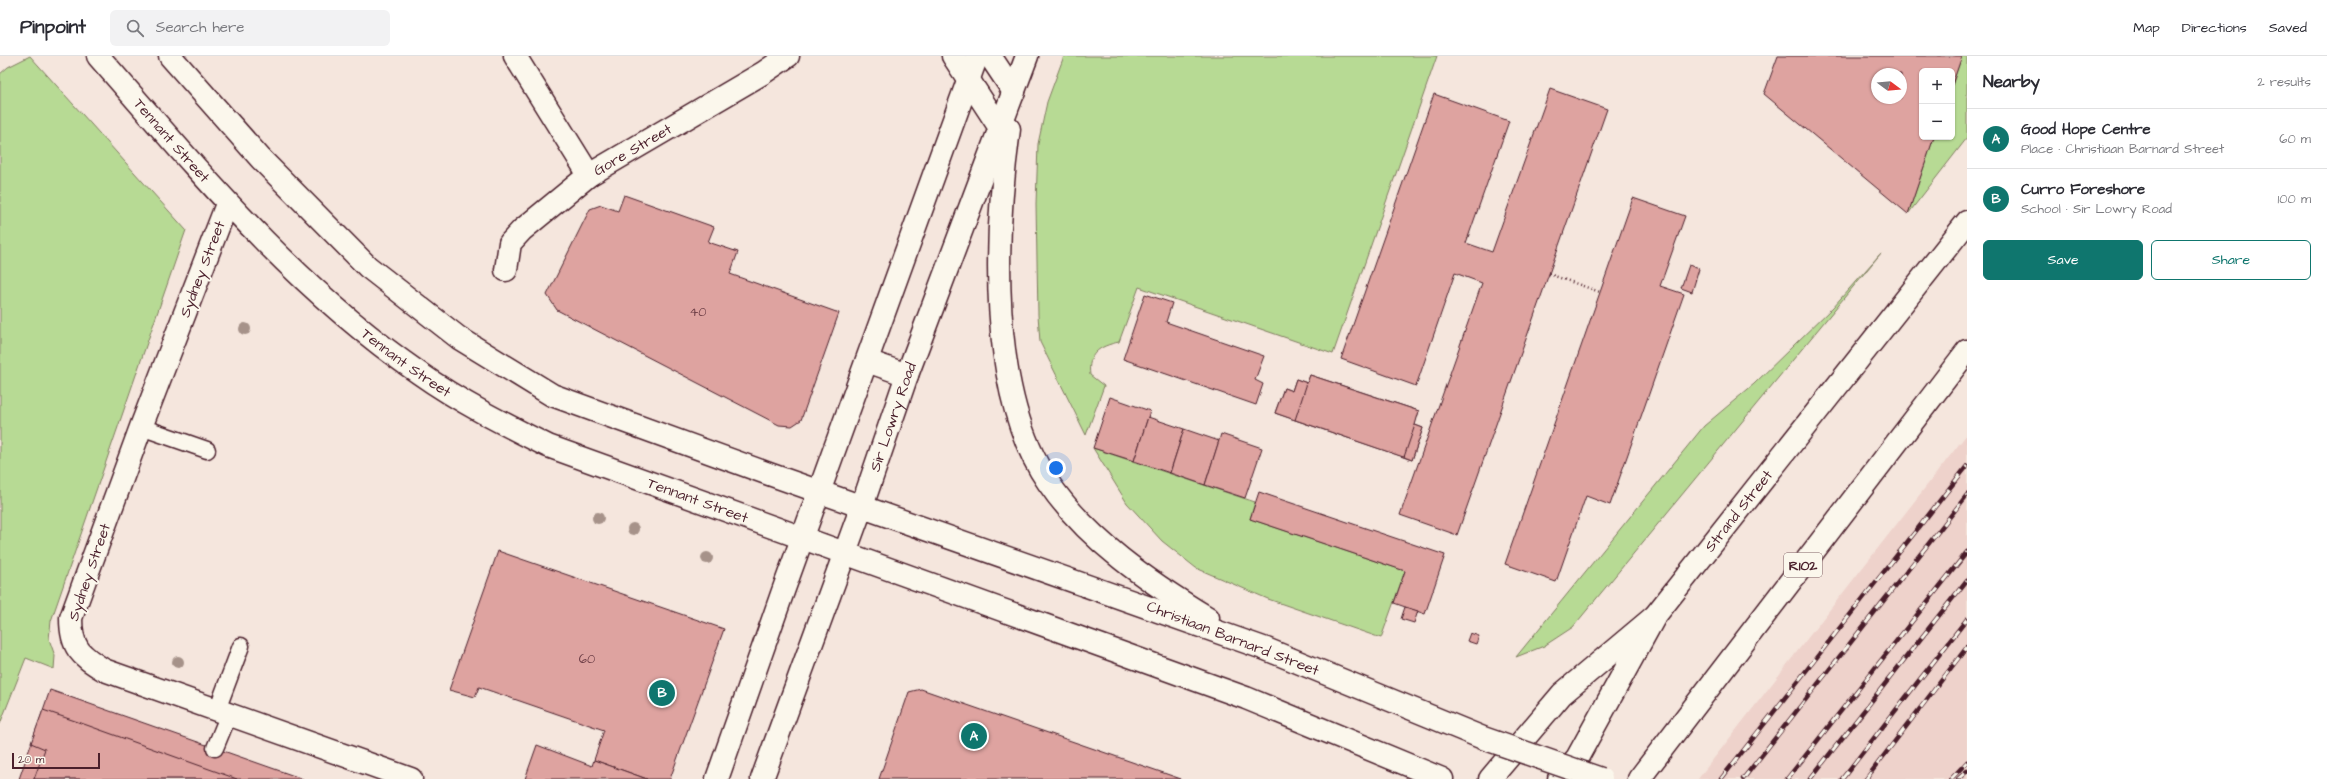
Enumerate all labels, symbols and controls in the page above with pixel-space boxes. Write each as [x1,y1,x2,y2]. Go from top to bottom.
search box [110,10,390,46]
text: Pinpoint [20,14,86,41]
icon: search [124,17,146,39]
text: Search here [156,17,244,38]
text: Map [2133,18,2160,38]
text: Directions [2182,18,2247,38]
text: Saved [2269,18,2307,38]
north arrow [1871,68,1907,104]
map controls [1919,68,1955,140]
button: + [1919,68,1955,104]
text: Nearby [1983,70,2040,94]
text: 2 results [2257,73,2311,91]
street label: Tennant Street [128,94,214,187]
button: − [1919,104,1955,140]
street label: Gore Street [590,119,676,181]
text: Good Hope Centre [2021,119,2151,140]
text: A [1992,130,2000,148]
text: 60 m [2279,130,2311,148]
text: Place · Christiaan Barnard Street [2021,140,2224,158]
text: Curro Foreshore [2021,179,2145,200]
text: B [1991,190,2001,208]
text: 100 m [2278,190,2311,208]
text: School · Sir Lowry Road [2021,200,2172,218]
street label: Sydney Street [174,218,231,321]
button: Save [1983,240,2143,280]
button: Share [2151,240,2311,280]
house number: 40 [689,303,707,321]
street label: Tennant Street [357,324,455,402]
street label: Sir Lowry Road [865,359,922,474]
your location [1046,458,1066,478]
street label: Strand Street [1700,466,1778,556]
street label: Tennant Street [644,473,751,528]
street label: Sydney Street [63,521,117,624]
road number: R102 [1784,553,1822,577]
street label: Christiaan Barnard Street [1144,596,1322,681]
house number: 60 [579,650,595,668]
pin: B [649,678,675,708]
pin: A [961,721,987,751]
scale bar [12,751,100,770]
text: 20 m [18,752,44,767]

